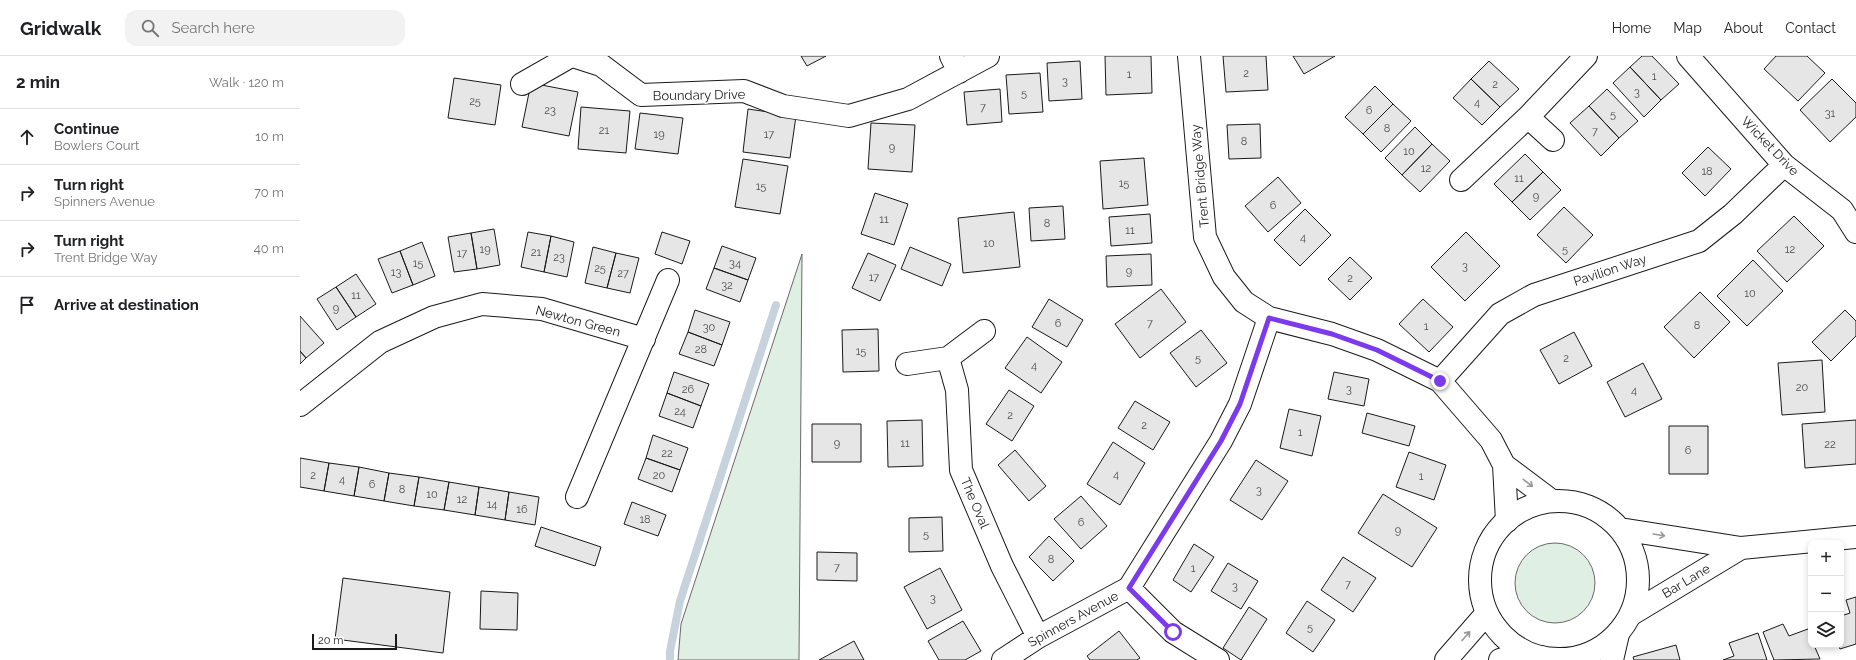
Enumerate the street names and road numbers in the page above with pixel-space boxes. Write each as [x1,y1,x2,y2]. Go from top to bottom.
street label: Boundary Drive [653,87,746,103]
street label: Wicket Drive [1738,113,1802,179]
street label: Trent Bridge Way [1188,124,1212,228]
street label: Pavilion Way [1572,251,1648,289]
street label: Newton Green [534,302,622,340]
street label: The Oval [958,475,993,531]
street label: Bar Lane [1659,561,1713,601]
street label: Spinners Avenue [1025,588,1121,650]

